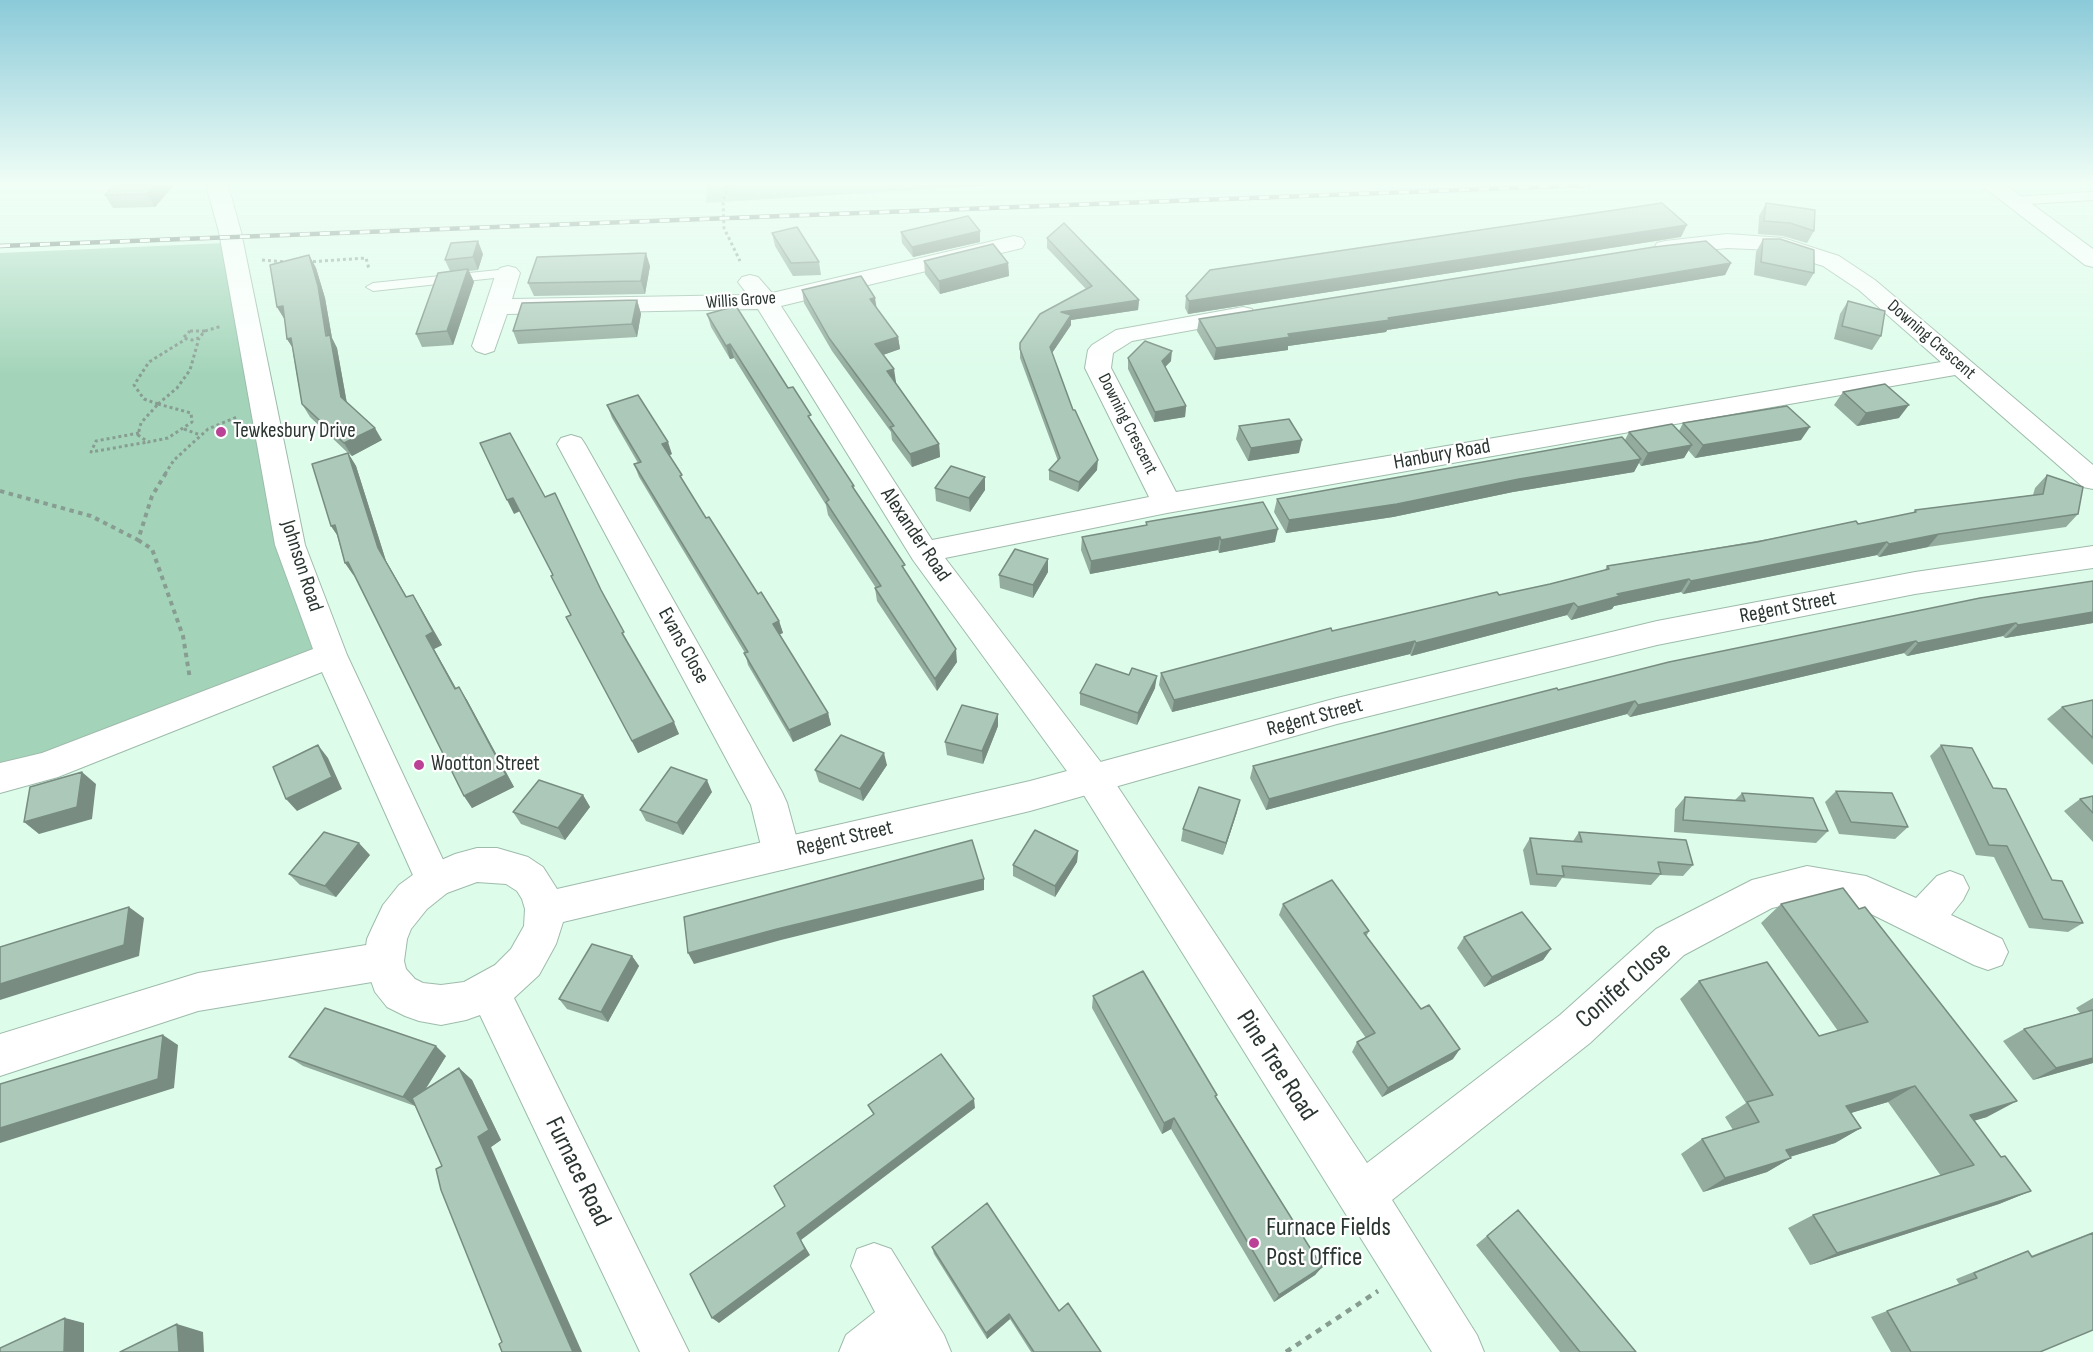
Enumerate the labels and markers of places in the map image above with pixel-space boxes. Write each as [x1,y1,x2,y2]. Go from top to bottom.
place label: Tewkesbury Drive [233,419,356,445]
marker: Tewkesbury Drive [214,425,228,439]
place label: Wootton Street [431,752,540,778]
marker: Wootton Street [412,758,426,772]
place label: Furnace Fields Post Office [1266,1212,1391,1274]
marker: Furnace Fields Post Office [1247,1236,1261,1250]

